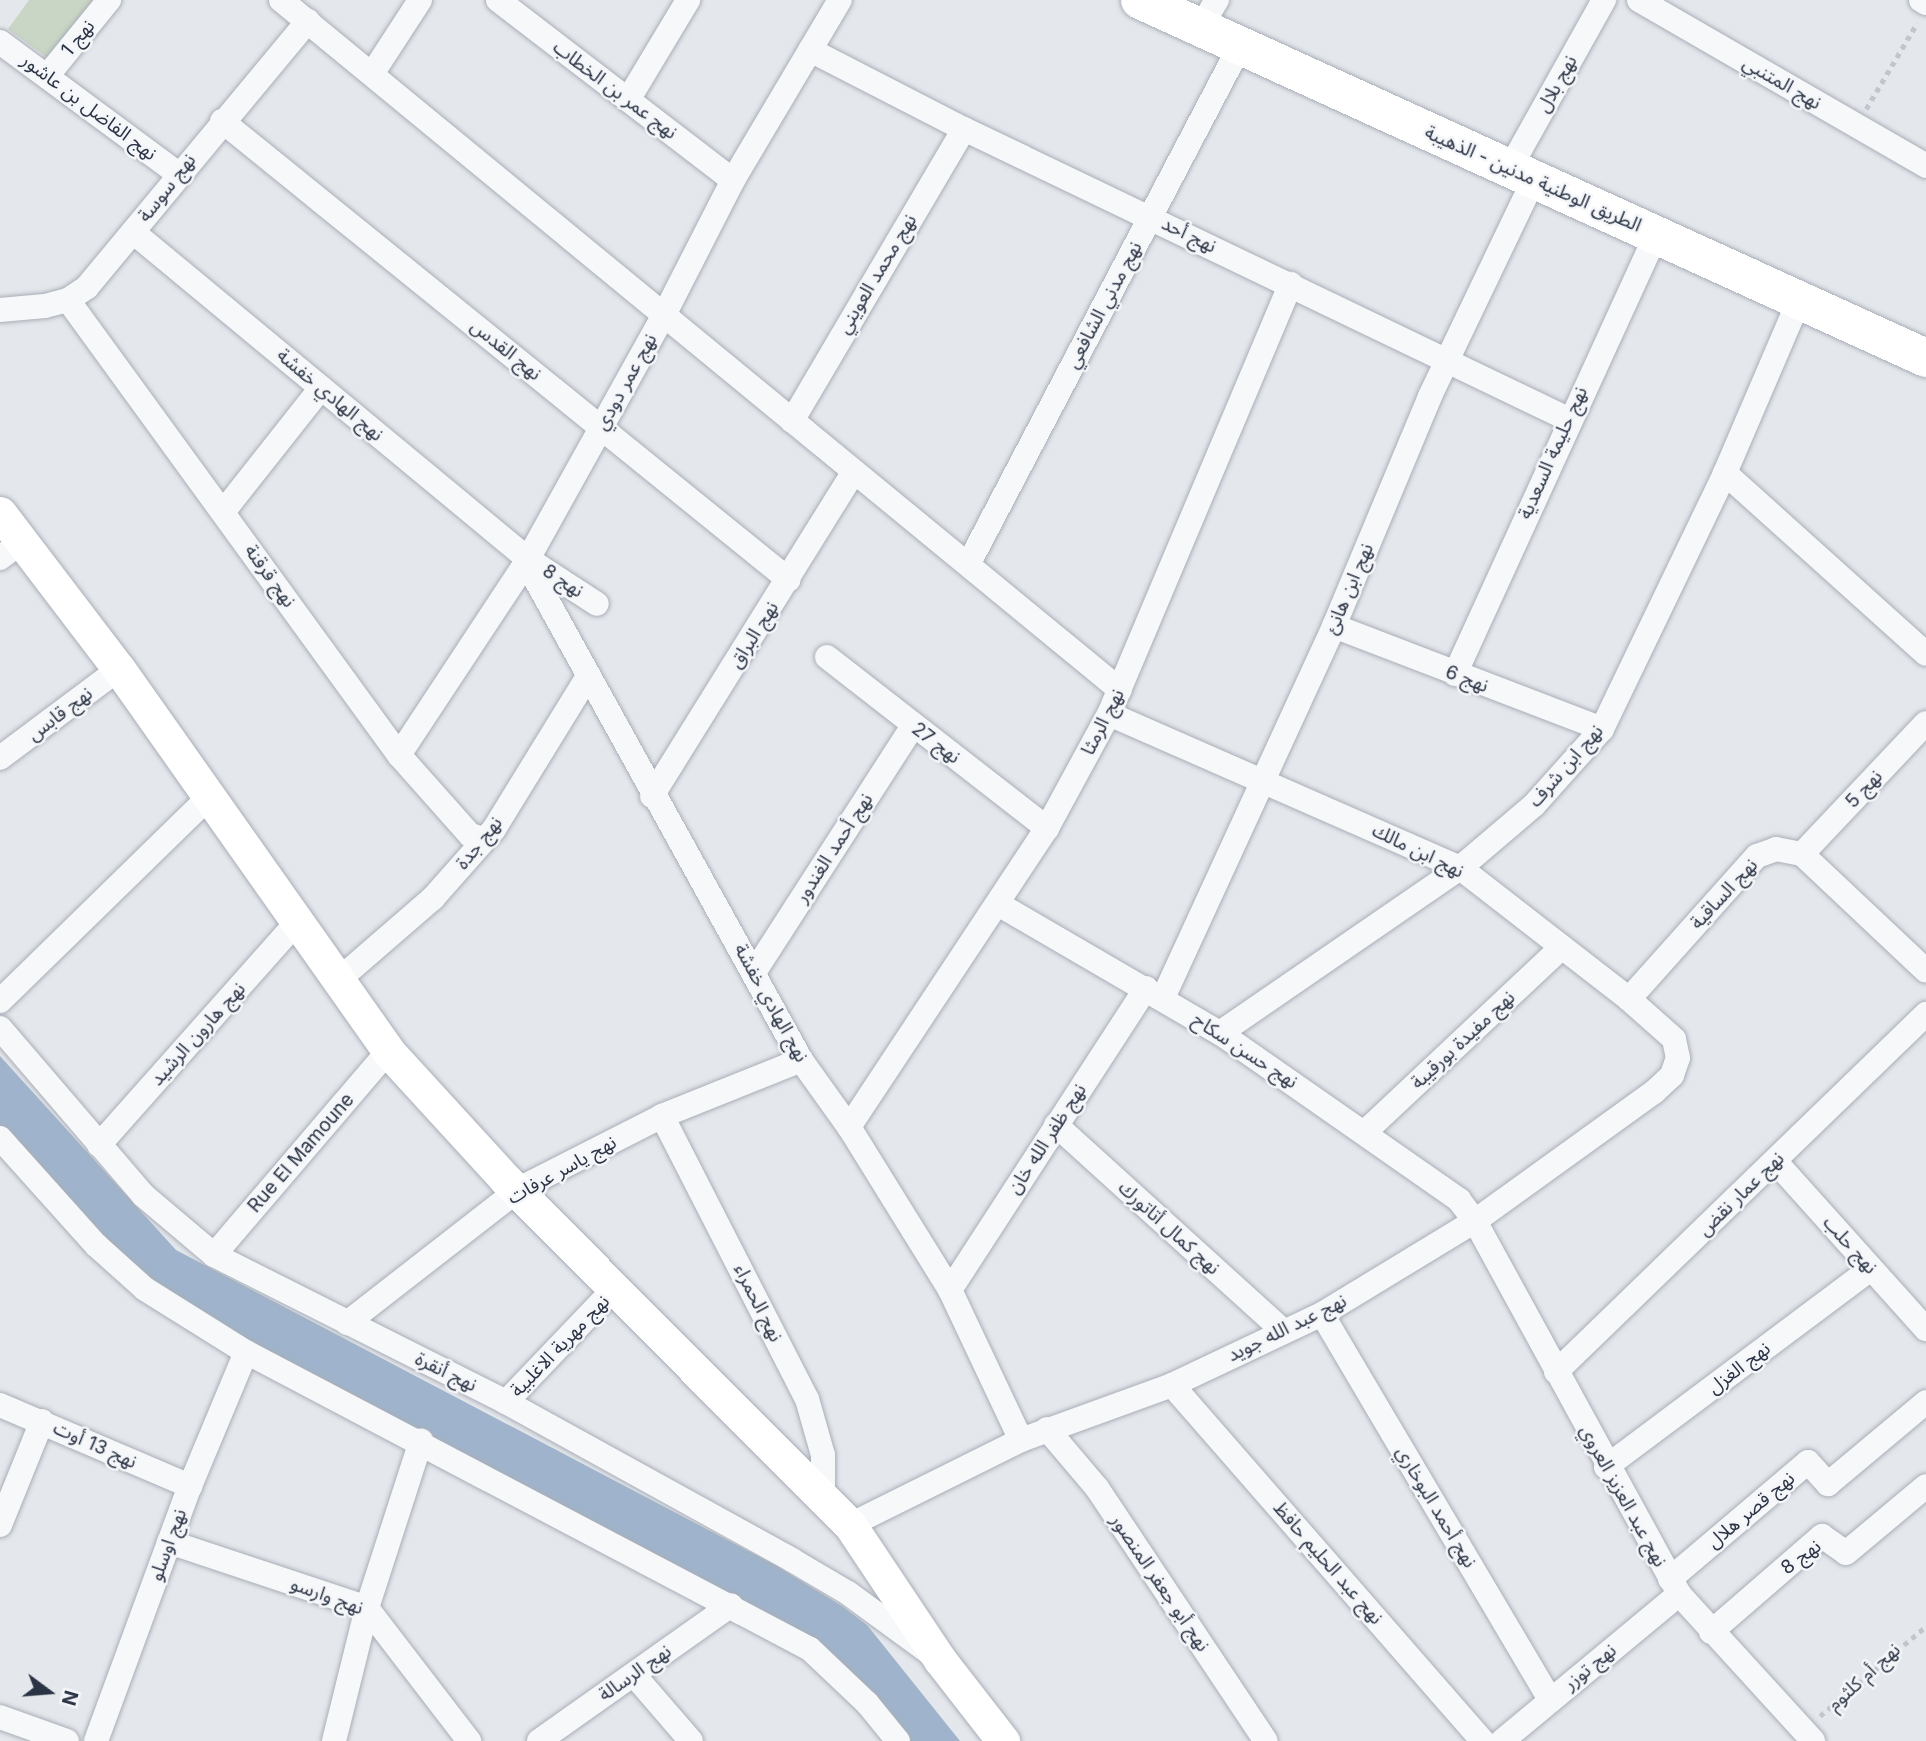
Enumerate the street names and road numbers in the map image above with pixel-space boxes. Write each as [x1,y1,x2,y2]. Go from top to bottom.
street label: نهج 1 [57,15,99,61]
street label: نهج عمر بن الخطاب [548,36,682,144]
street label: نهج الفاضل بن عاشور [17,49,161,165]
street label: نهج بلال [1532,51,1582,117]
street label: نهج المتنبي [1739,51,1825,115]
street label: الطريق الوطنية مدنين - الذهيبة [1421,121,1645,237]
street label: نهج سوسة [133,149,201,227]
street label: نهج محمد العويني [832,210,922,338]
street label: نهج أحد [1158,212,1220,258]
street label: نهج مدني الشافعي [1061,238,1147,372]
street label: نهج القدس [466,315,546,385]
street label: نهج عمر دودي [590,330,662,434]
street label: نهج الهادي خفشة [272,344,388,446]
street label: نهج حليمة السعدية [1514,383,1592,523]
street label: نهج قرقنة [240,540,300,612]
street label: نهج ابن هانئ [1320,540,1378,638]
street label: نهج 8 [538,559,588,603]
street label: نهج البراق [725,597,783,673]
street label: نهج 6 [1442,660,1492,698]
street label: نهج قابس [23,682,97,746]
street label: نهج الرمثا [1077,685,1129,759]
street label: نهج 27 [907,717,965,769]
street label: نهج ابن شرف [1524,720,1608,812]
street label: نهج 5 [1841,765,1887,813]
street label: نهج أحمد الغندور [790,789,878,907]
street label: نهج جدة [451,812,507,874]
street label: نهج ابن مالك [1368,819,1468,883]
street label: نهج الساقية [1686,854,1762,934]
street label: نهج الهادي خفشة [729,940,813,1066]
street label: نهج هارون الرشيد [146,978,250,1090]
street label: نهج مفيدة بورقيبة [1406,986,1520,1094]
street label: نهج حسن سكاح [1188,1008,1302,1094]
street label: نهج ظفر الله خان [1003,1080,1091,1198]
street label: Rue El Mamoune [243,1089,359,1217]
street label: نهج ياسر عرفات [504,1131,620,1209]
street label: نهج عمار نقض [1693,1147,1789,1241]
street label: نهج كمال أتاتورك [1113,1176,1225,1280]
street label: نهج حلب [1818,1211,1882,1279]
street label: نهج الحمراء [729,1260,787,1346]
street label: نهج عبد الله جويد [1224,1289,1350,1367]
street label: نهج مهرية الاغلبية [506,1290,614,1402]
street label: نهج الغزل [1703,1337,1775,1399]
street label: نهج أنقرة [411,1347,481,1397]
street label: نهج 13 أوت [50,1416,140,1474]
street label: نهج عبد العزيز العروي [1575,1421,1671,1571]
street label: نهج أحمد البوخاري [1391,1442,1481,1572]
street label: نهج قصر هلال [1703,1467,1799,1553]
street label: نهج عبد الحليم حافظ [1268,1497,1388,1629]
street label: نهج اوسلو [144,1506,192,1584]
street label: نهج أبو جعفر المنصور [1106,1510,1214,1656]
street label: نهج 8 [1777,1535,1825,1579]
street label: نهج وارسو [288,1572,366,1620]
street label: نهج أم كلثوم [1823,1638,1905,1716]
street label: نهج توزر [1559,1639,1621,1695]
street label: نهج الرسالة [594,1640,676,1706]

